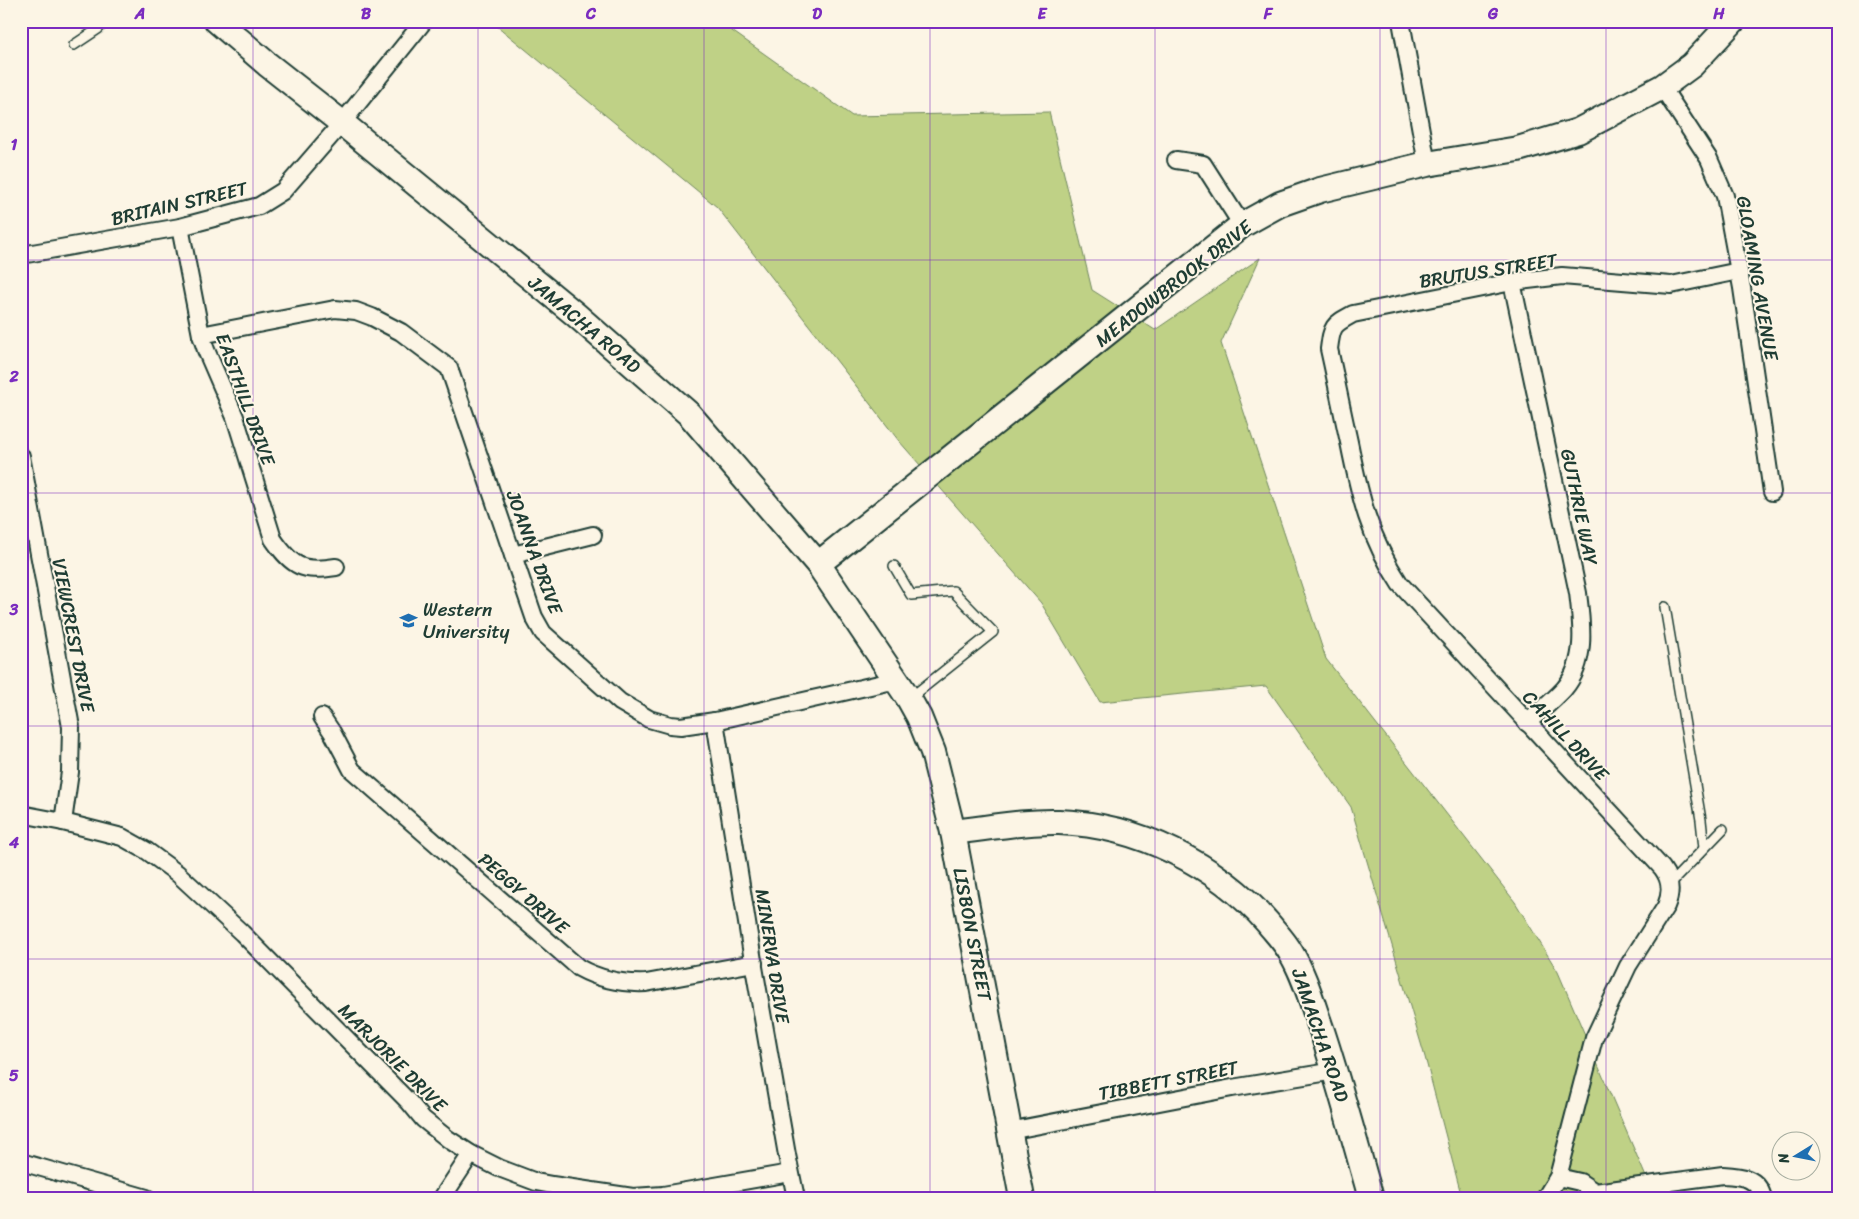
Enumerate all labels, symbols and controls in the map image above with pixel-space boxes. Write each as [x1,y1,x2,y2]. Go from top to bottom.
text: A [134,0,145,28]
text: B [361,0,372,28]
text: C [585,0,597,28]
text: D [812,0,822,28]
text: E [1038,0,1048,28]
text: F [1263,0,1274,28]
text: G [1487,0,1499,28]
text: H [1712,0,1725,28]
text: 1 [11,130,18,159]
street label: BRITAIN STREET [108,172,251,235]
street label: GLOAMING AVENUE [1727,193,1788,364]
street label: MEADOWBROOK DRIVE [1087,210,1260,356]
street label: BRUTUS STREET [1417,243,1560,298]
street label: JAMACHA ROAD [520,266,649,382]
street label: EASTHILL DRIVE [206,328,285,471]
text: 2 [8,362,19,391]
street label: GUTHRIE WAY [1551,446,1608,569]
street label: JOANNA DRIVE [496,485,573,620]
street label: VIEWCREST DRIVE [42,555,105,716]
place label: Western University [423,593,510,648]
text: 3 [9,595,19,624]
school or university icon: Western University [399,610,419,630]
street label: CAHILL DRIVE [1514,682,1618,790]
text: 4 [8,828,19,857]
street label: PEGGY DRIVE [470,844,578,944]
street label: LISBON STREET [943,865,1002,1004]
street label: MINERVA DRIVE [746,886,800,1027]
street label: JAMACHA ROAD [1282,963,1359,1107]
street label: MARJORIE DRIVE [330,995,456,1121]
street label: TIBBETT STREET [1096,1051,1242,1110]
text: 5 [9,1061,19,1090]
north arrow [1772,1132,1822,1182]
text: N [1770,1151,1797,1166]

